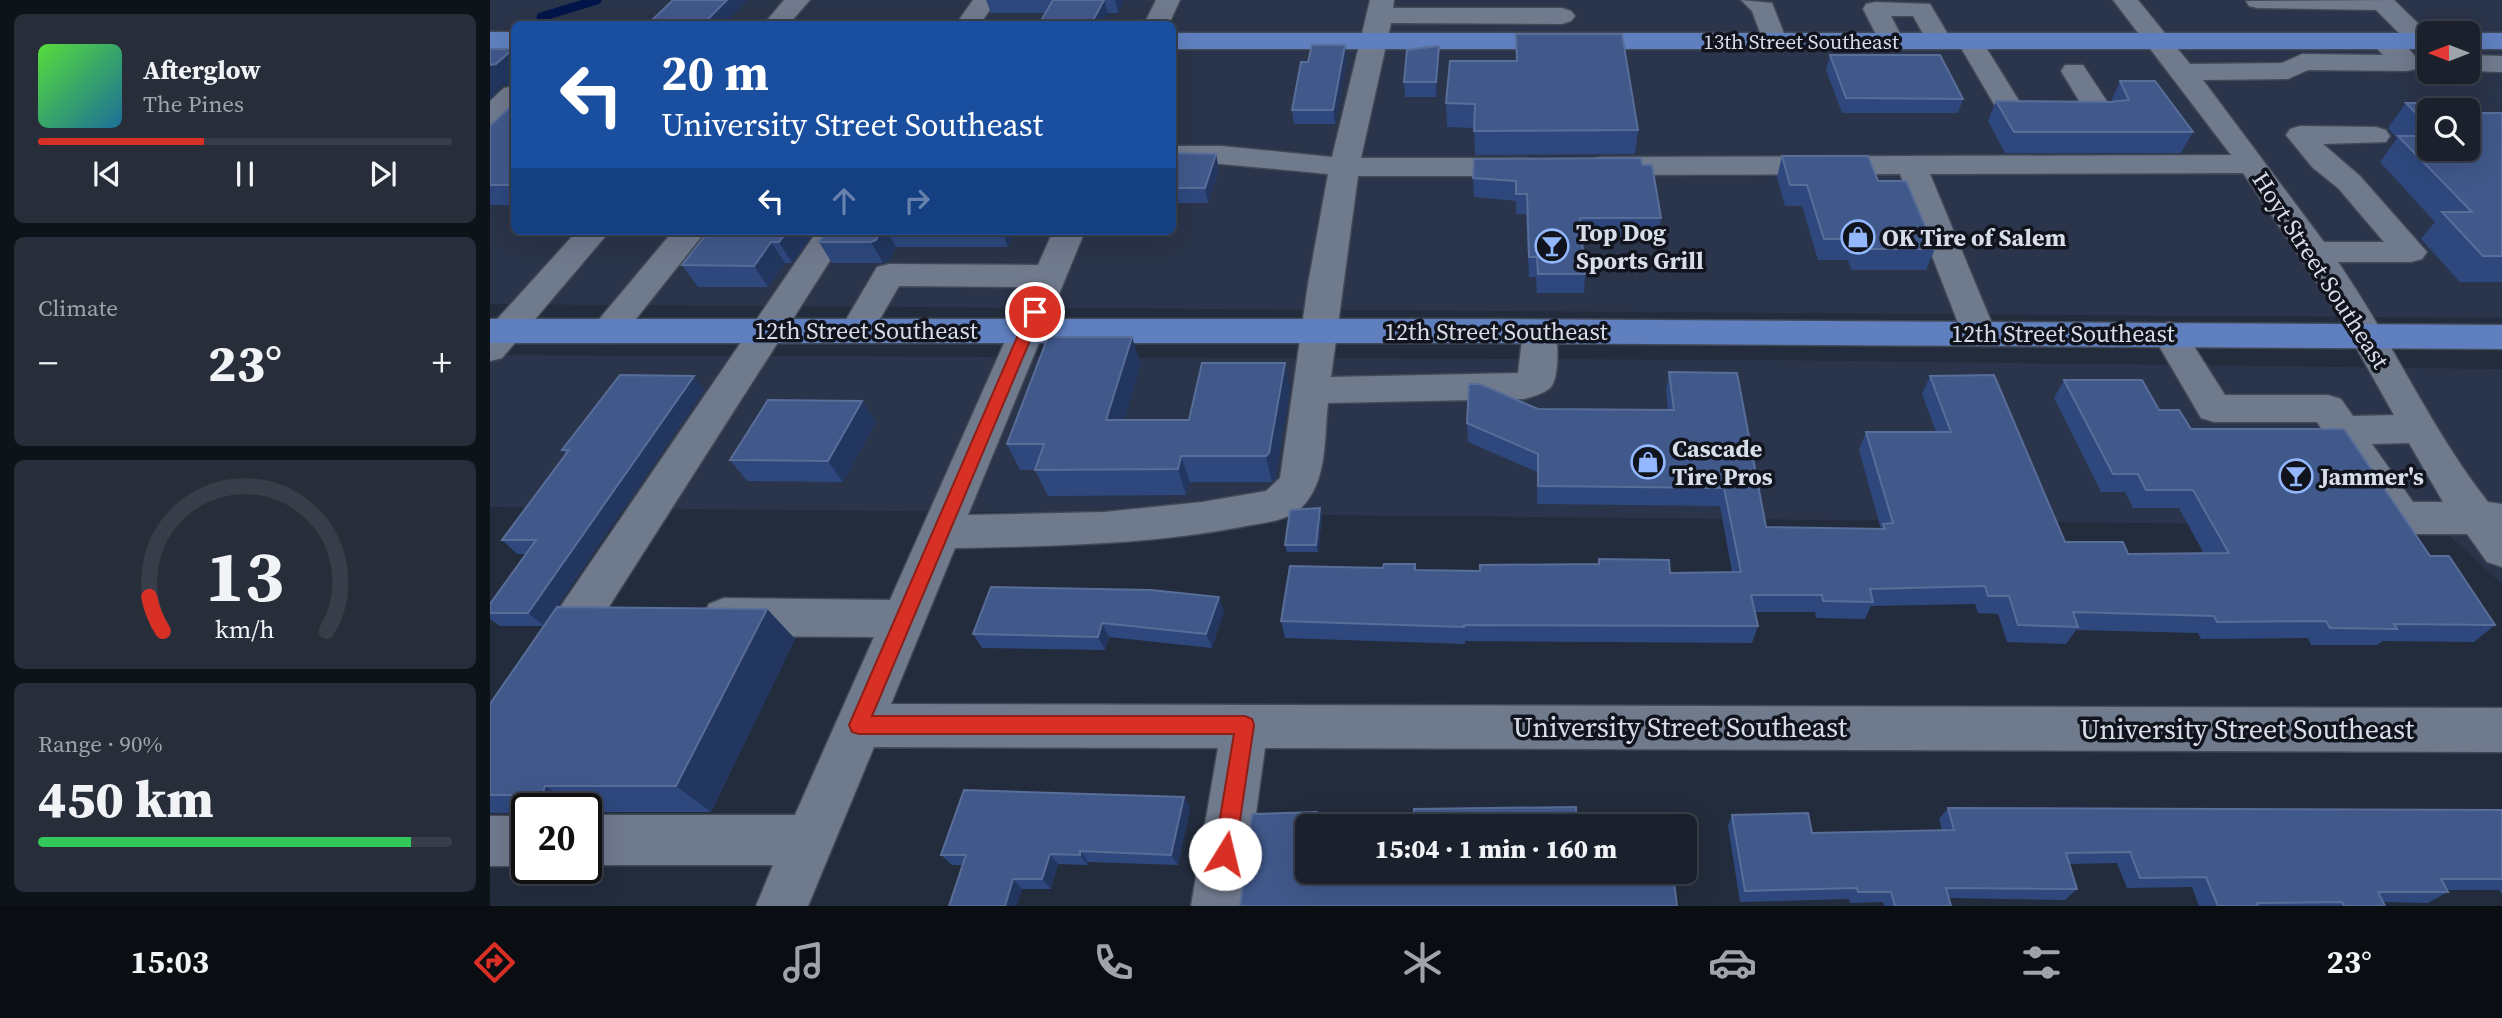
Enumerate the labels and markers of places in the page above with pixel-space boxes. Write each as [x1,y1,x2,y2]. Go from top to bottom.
place label: Top Dog Sports Grill [1576,216,1704,277]
shop icon: OK Tire of Salem [1839,218,1877,256]
place label: OK Tire of Salem [1882,221,2066,254]
bar icon: Top Dog Sports Grill [1533,227,1571,265]
pin [1005,282,1065,342]
place label: Cascade Tire Pros [1672,432,1773,493]
shop icon: Cascade Tire Pros [1629,443,1667,481]
bar icon: Jammer's [2277,457,2315,495]
place label: Jammer's [2318,460,2424,493]

